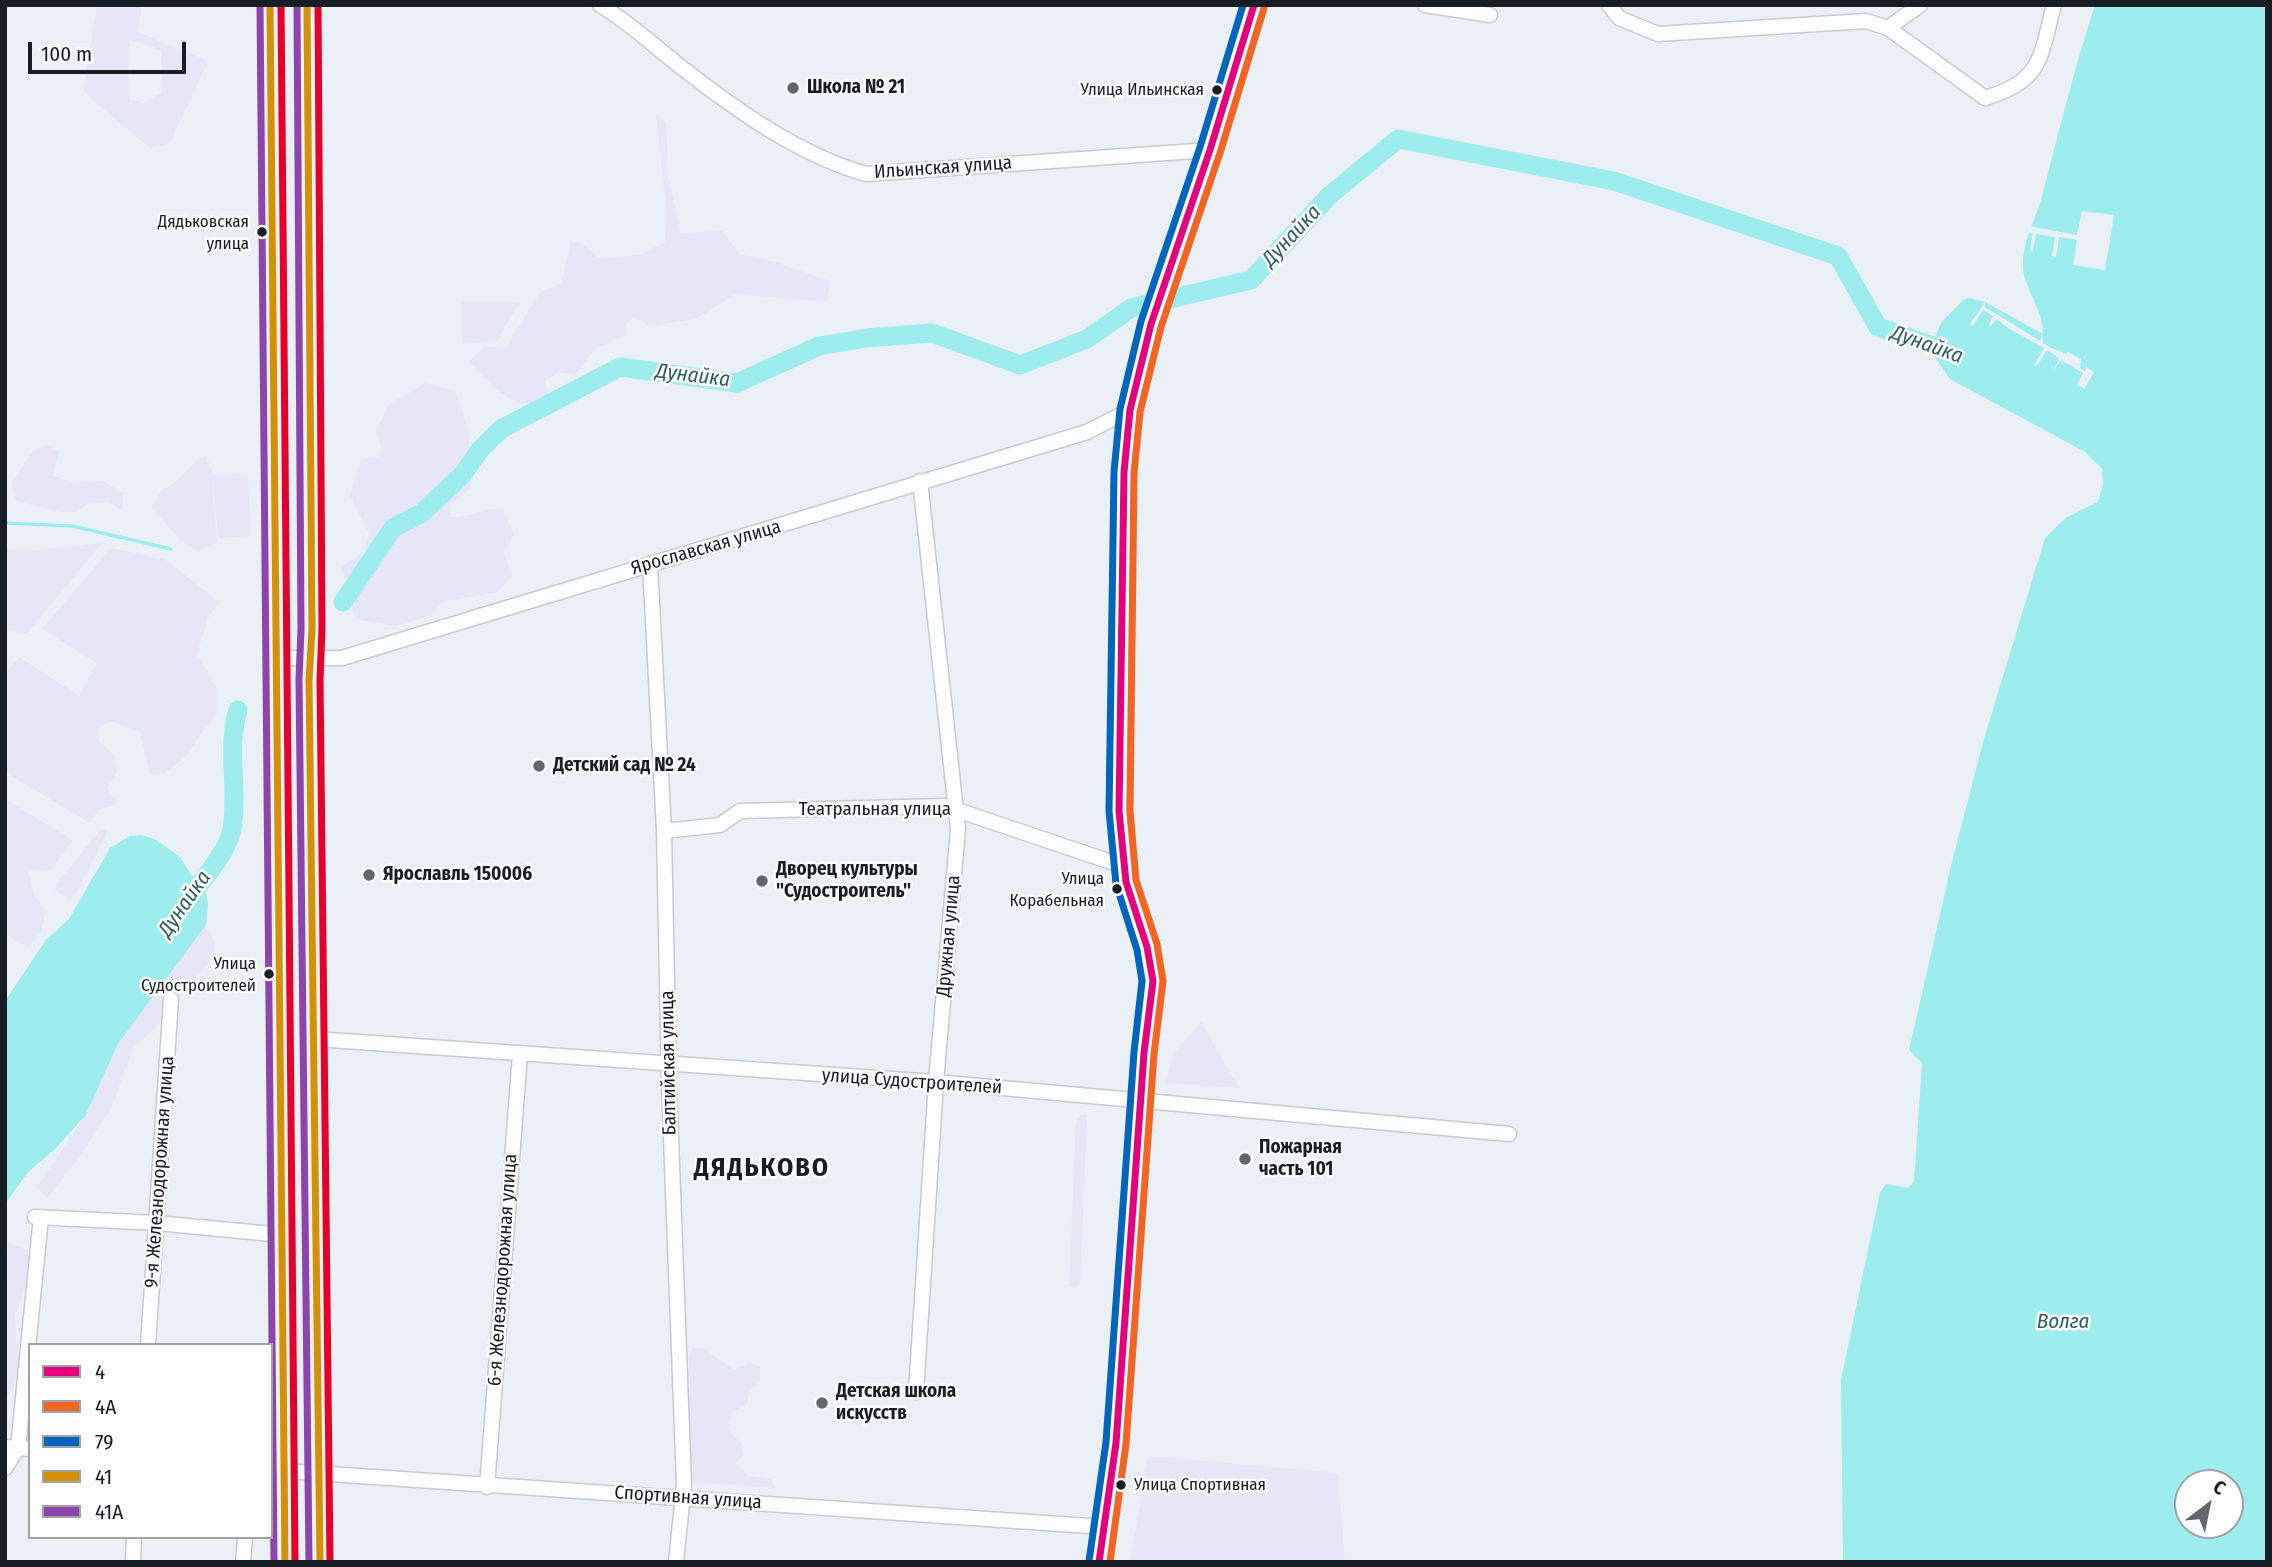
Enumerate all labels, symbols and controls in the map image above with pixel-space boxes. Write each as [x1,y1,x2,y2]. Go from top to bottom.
scale bar [32,28,189,72]
text: 100 m [41,41,92,67]
place label: Школа № 21 [807,77,905,99]
marker: Школа № 21 [785,80,801,96]
place label: Улица Ильинская [1081,80,1204,100]
marker: Улица Ильинская [1210,83,1224,97]
street label: Ильинская улица [873,152,1013,184]
water label: Дунайка [1257,200,1327,272]
place label: Дядьковская улица [158,212,249,252]
marker: Дядьковская улица [255,225,269,239]
water label: Дунайка [1888,320,1966,370]
water label: Дунайка [654,359,732,393]
street label: Ярославская улица [628,516,784,580]
place label: Детский сад № 24 [553,755,696,777]
marker: Детский сад № 24 [531,758,547,774]
street label: Театральная улица [799,799,951,821]
place label: Дворец культуры "Судостроитель" [776,859,918,903]
place label: Ярославль 150006 [383,864,532,886]
water label: Дунайка [153,866,217,942]
marker: Ярославль 150006 [361,867,377,883]
place label: Улица Корабельная [1010,869,1104,909]
marker: Дворец культуры "Судостроитель" [754,873,770,889]
street label: Дружная улица [932,874,966,998]
marker: Улица Корабельная [1110,882,1124,896]
place label: Улица Судостроителей [141,954,256,994]
marker: Улица Судостроителей [262,967,276,981]
street label: Балтийская улица [656,990,682,1136]
street label: 9-я Железнодорожная улица [141,1055,179,1289]
street label: улица Судостроителей [821,1064,1003,1100]
place label: Пожарная часть 101 [1259,1137,1342,1181]
marker: Пожарная часть 101 [1237,1151,1253,1167]
street label: 6-я Железнодорожная улица [484,1153,522,1387]
district label: ДЯДЬКОВО [695,1153,829,1185]
water label: Волга [2037,1309,2089,1335]
legend [28,1343,273,1539]
text: 4 [95,1359,105,1385]
place label: Детская школа искусств [836,1381,956,1425]
text: 4А [95,1394,116,1420]
marker: Детская школа искусств [814,1395,830,1411]
text: 79 [95,1429,113,1455]
text: 41 [95,1464,112,1490]
north arrow [2174,1469,2244,1539]
place label: Улица Спортивная [1134,1475,1266,1495]
text: С [2209,1475,2230,1500]
marker: Улица Спортивная [1114,1478,1128,1492]
street label: Спортивная улица [614,1481,762,1515]
text: 41А [95,1499,123,1525]

